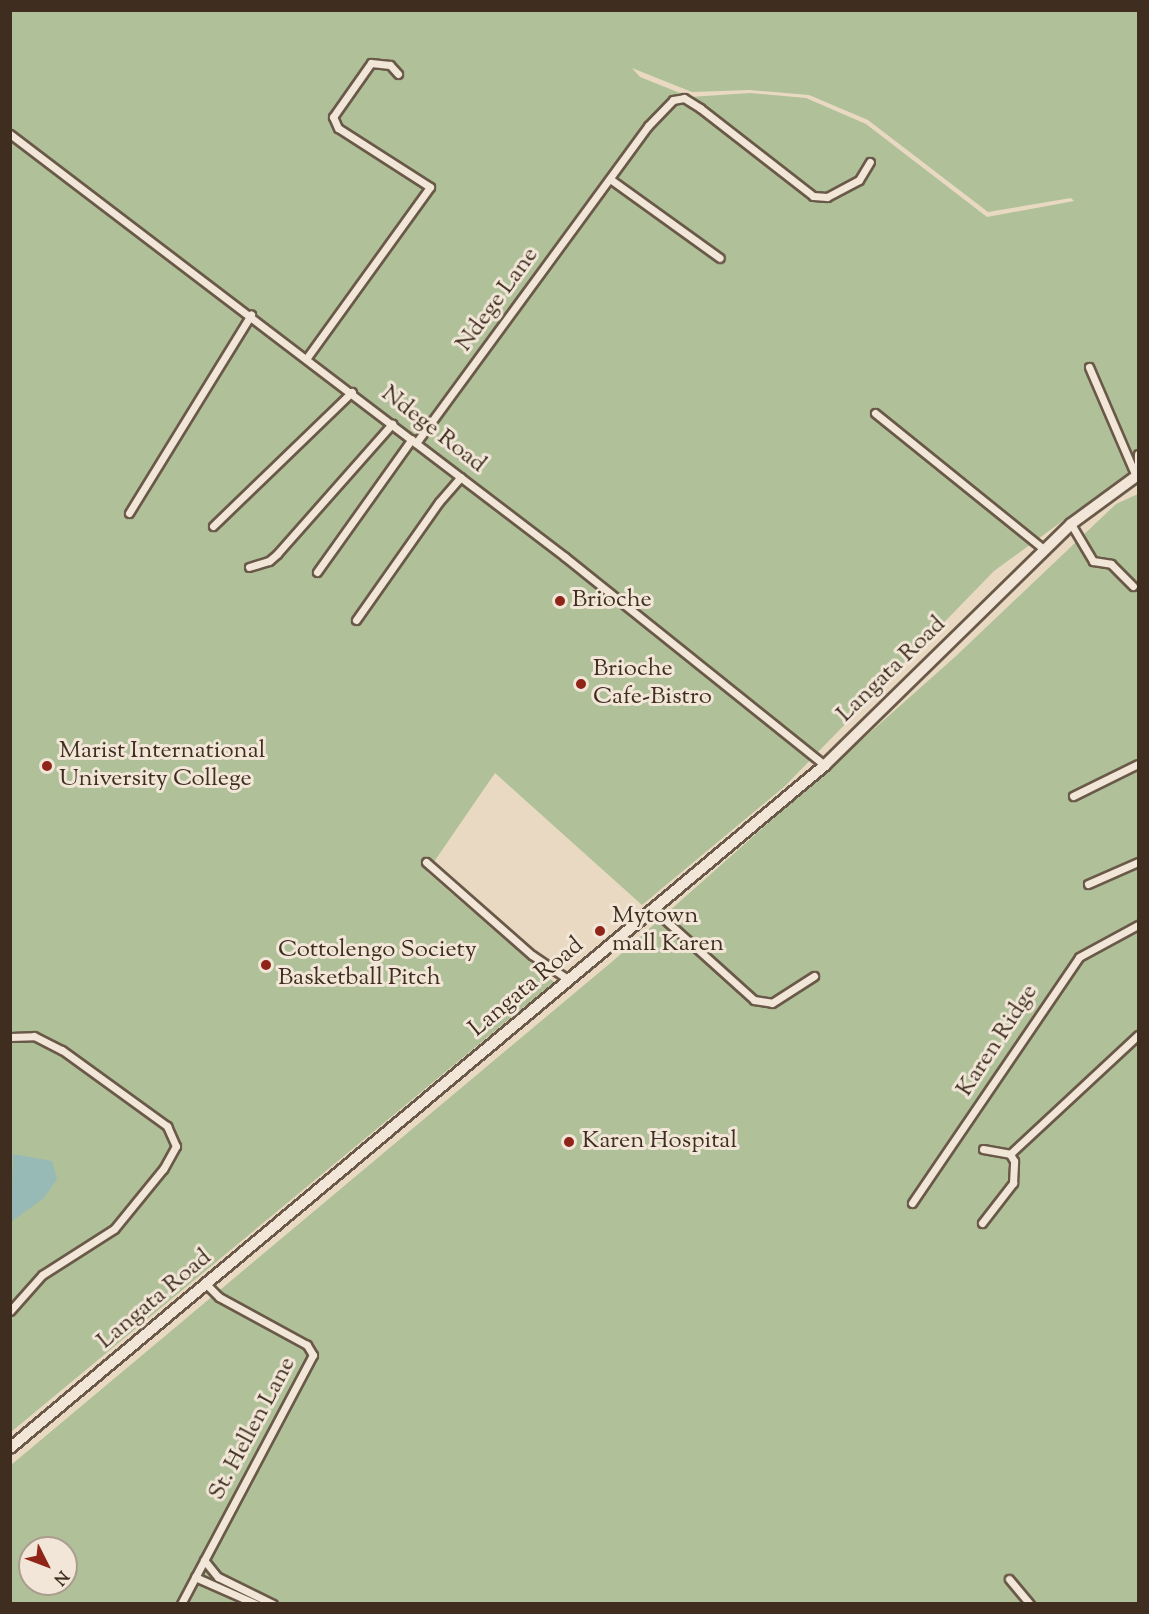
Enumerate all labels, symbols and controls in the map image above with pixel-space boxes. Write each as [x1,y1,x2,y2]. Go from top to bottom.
street label: Ndege Lane [451,242,545,358]
street label: Ndege Road [375,380,491,480]
place label: Brioche [572,587,652,615]
marker: Brioche [553,594,567,608]
street label: Langata Road [832,611,952,729]
place label: Brioche Cafe-Bistro [593,656,712,712]
marker: Brioche Cafe-Bistro [574,677,588,691]
place label: Marist International University College [59,738,266,794]
marker: Marist International University College [40,759,54,773]
place label: Mytown mall Karen [612,903,724,959]
marker: Mytown mall Karen [593,924,607,938]
street label: Langata Road [464,932,590,1044]
place label: Cottolengo Society Basketball Pitch [278,937,477,993]
marker: Cottolengo Society Basketball Pitch [259,958,273,972]
street label: Karen Ridge [951,980,1045,1102]
place label: Karen Hospital [582,1128,737,1156]
marker: Karen Hospital [560,1133,578,1151]
street label: Langata Road [92,1244,218,1356]
street label: St. Hellen Lane [203,1352,303,1506]
north arrow [18,1536,78,1596]
text: N [47,1565,73,1589]

